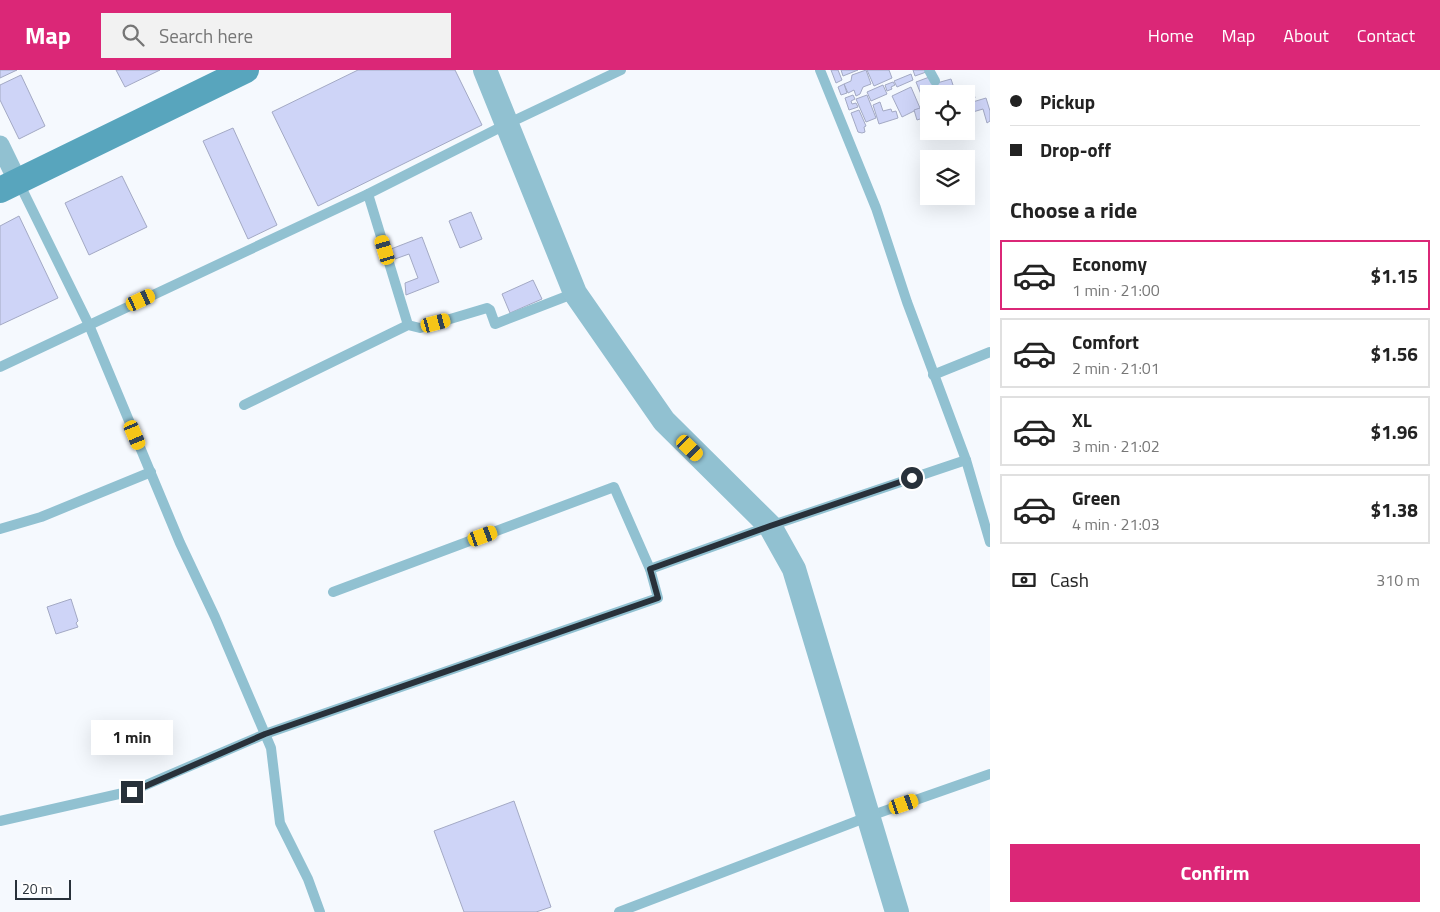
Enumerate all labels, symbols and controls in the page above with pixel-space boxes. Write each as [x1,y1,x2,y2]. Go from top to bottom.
search box [101,13,451,58]
text: Map [25,17,71,53]
icon: search [119,21,147,49]
text: Search here [159,21,253,50]
text: Home [1148,22,1194,49]
text: Map [1222,22,1255,49]
text: About [1283,22,1329,49]
text: Contact [1357,22,1415,49]
map controls [920,85,975,205]
button: locate [920,85,975,140]
text: Pickup [1040,87,1095,116]
text: Drop-off [1040,135,1111,164]
button: layers [920,150,975,205]
text: Choose a ride [1010,193,1137,227]
car [373,233,396,267]
text: Economy [1072,249,1147,278]
icon: car [1012,253,1057,298]
text: $1.15 [1371,261,1418,290]
text: 1 min · 21:00 [1072,278,1160,302]
car [124,287,157,313]
car [419,312,452,334]
text: Comfort [1072,327,1139,356]
icon: car [1012,331,1057,376]
text: $1.56 [1371,339,1418,368]
text: 2 min · 21:01 [1072,356,1160,380]
text: XL [1072,405,1092,434]
icon: car [1012,409,1057,454]
text: $1.96 [1371,417,1418,446]
car [122,418,147,452]
car [673,432,706,464]
text: 3 min · 21:02 [1072,434,1160,458]
route start [901,467,923,489]
text: Green [1072,483,1121,512]
icon: car [1012,487,1057,532]
text: $1.38 [1371,495,1418,524]
text: 4 min · 21:03 [1072,512,1160,536]
car [466,524,499,548]
text: Cash [1050,565,1089,594]
icon: cash [1010,566,1038,594]
text: 310 m [1376,568,1420,592]
callout: 1 min [91,720,173,754]
text: 1 min [113,725,151,749]
route end [121,781,143,803]
car [887,792,920,816]
button: Confirm [1010,844,1420,902]
scale bar [15,877,71,900]
text: 20 m [22,878,52,899]

